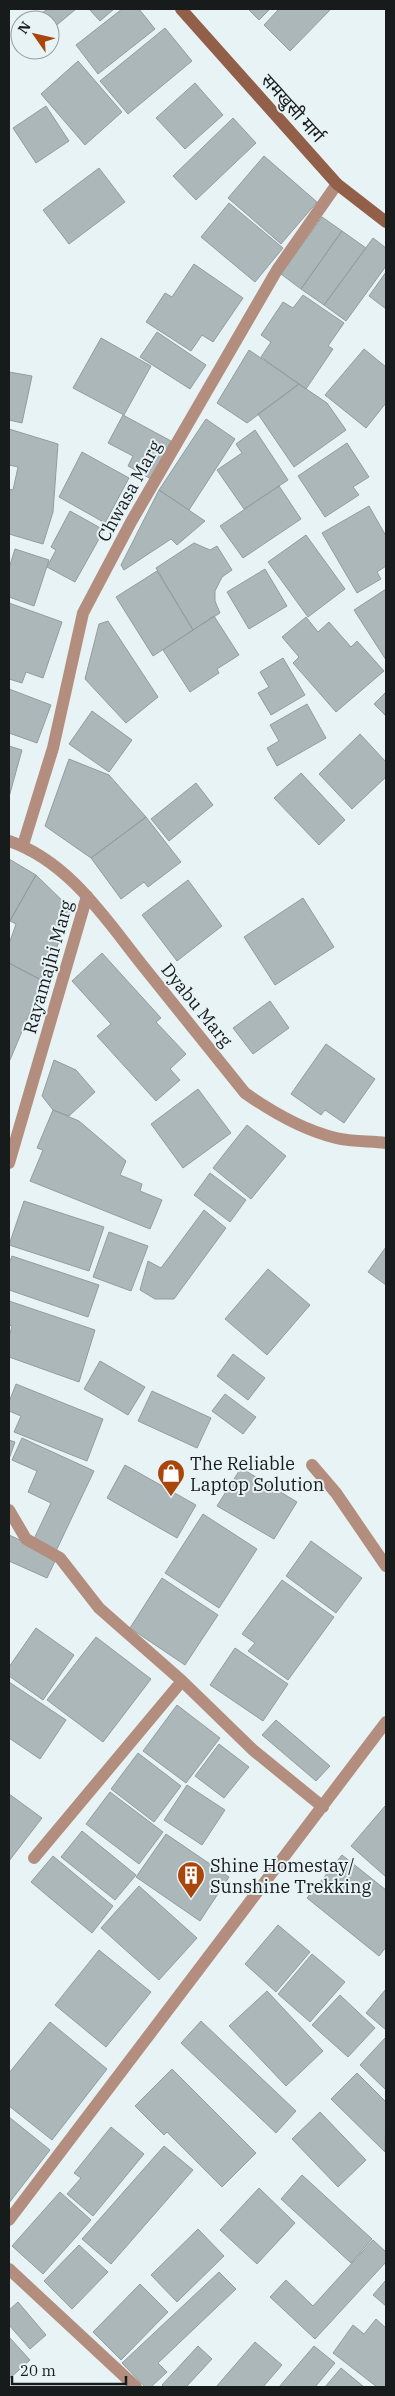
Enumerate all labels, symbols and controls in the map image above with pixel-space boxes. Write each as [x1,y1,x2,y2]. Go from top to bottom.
north arrow [10,10,60,60]
text: N [14,18,35,37]
street label: समखुसी मार्ग [256,69,330,148]
street label: Chwasa Marg [92,436,166,546]
street label: Rayamajhi Marg [18,897,78,1036]
street label: Dyabu Marg [156,958,238,1052]
place label: The Reliable Laptop Solution [190,1452,324,1496]
shop icon: The Reliable Laptop Solution [156,1458,186,1497]
place label: Shine Homestay/ Sunshine Trekking [210,1854,372,1898]
building icon: Shine Homestay/ Sunshine Trekking [176,1860,206,1899]
scale bar [12,2354,126,2386]
text: 20 m [20,2361,56,2380]

